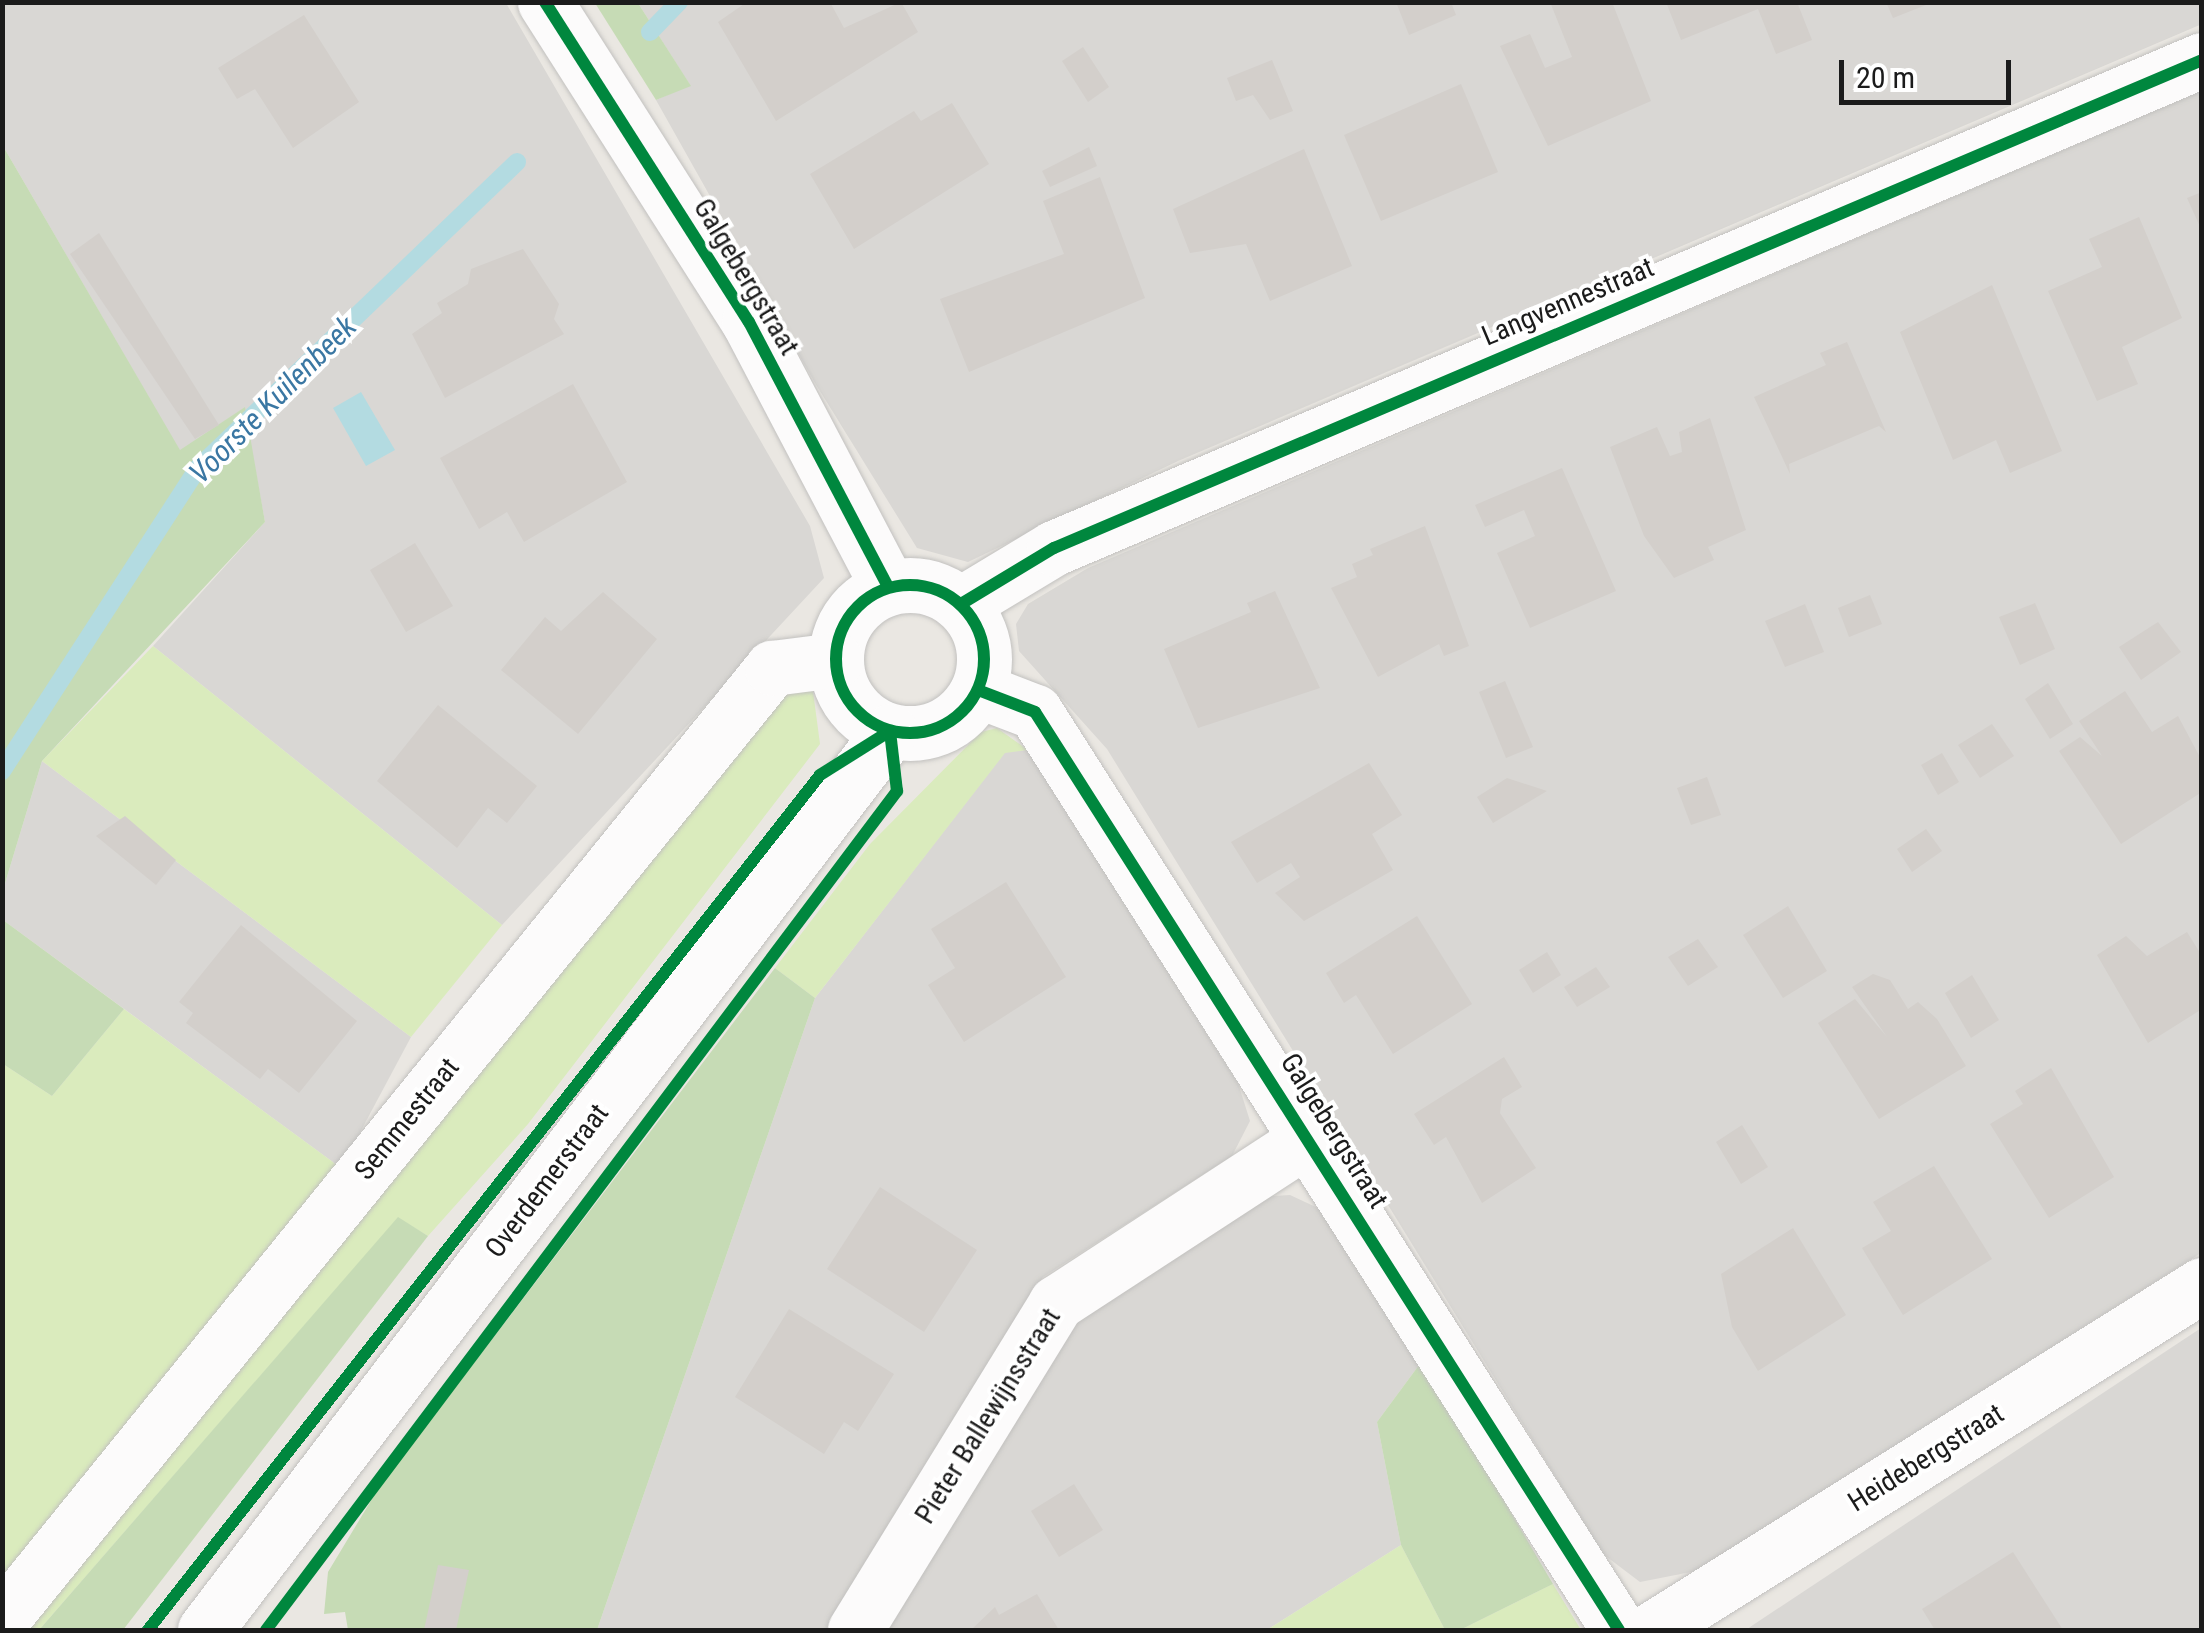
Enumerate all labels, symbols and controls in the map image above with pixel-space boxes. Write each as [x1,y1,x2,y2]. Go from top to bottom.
scale bar [1844,40,2016,102]
text: 20 m [1856,60,1915,95]
street label: Galgebergstraat [686,193,806,361]
street label: Langvennestraat [1477,251,1659,353]
water label: Voorste Kuilenbeek [182,309,364,491]
street label: Galgebergstraat [1273,1047,1395,1215]
street label: Semmestraat [348,1051,466,1187]
street label: Overdemerstraat [478,1097,616,1265]
street label: Pieter Ballewijnsstraat [908,1302,1068,1530]
street label: Heidebergstraat [1842,1397,2010,1519]

